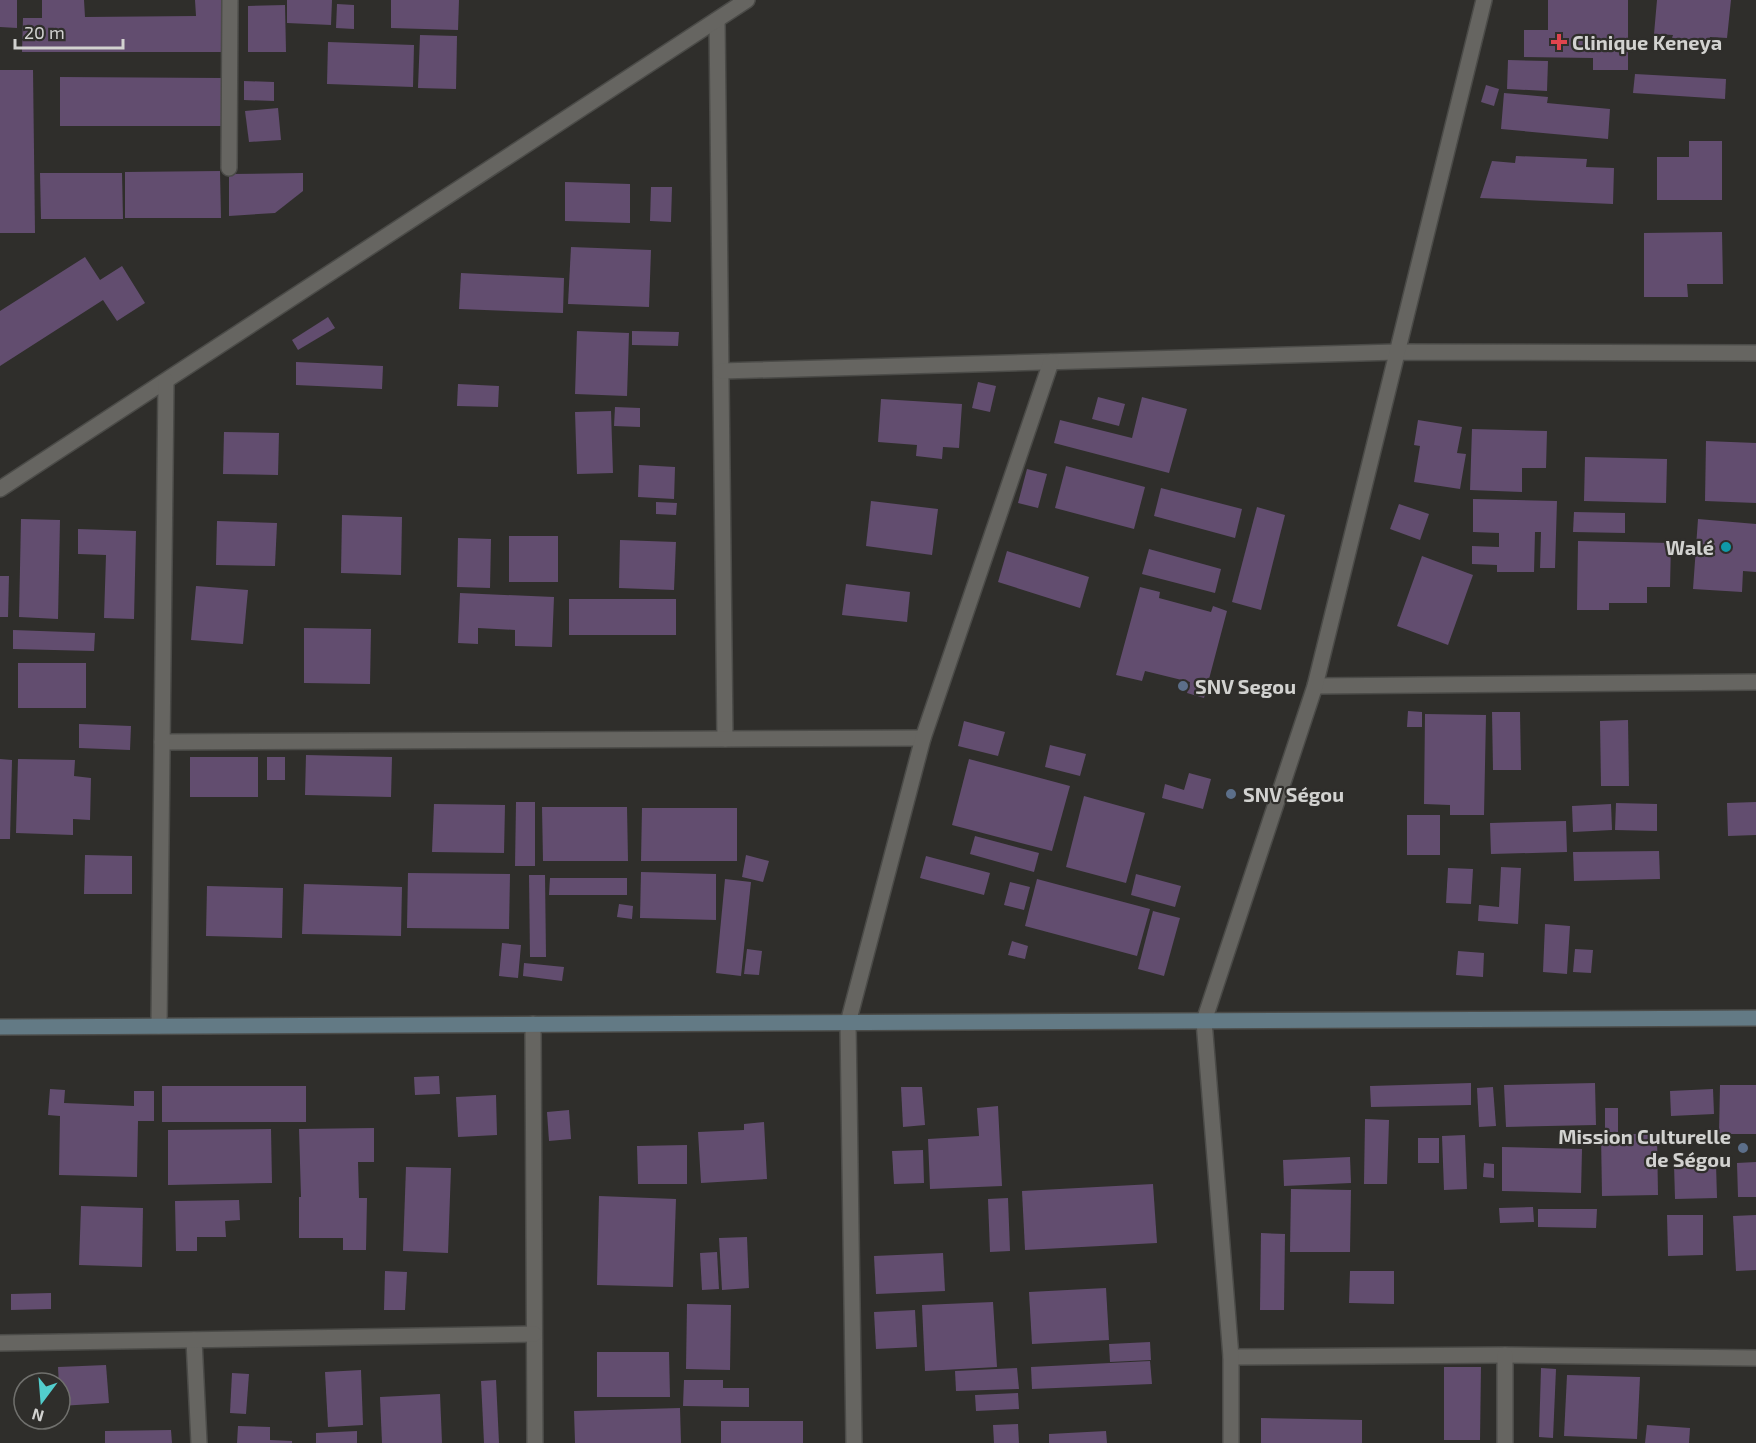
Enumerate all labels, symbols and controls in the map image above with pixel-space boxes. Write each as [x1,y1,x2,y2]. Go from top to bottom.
scale bar [15,12,123,50]
text: 20 m [24,21,65,43]
place label: Clinique Keneya [1572,30,1722,55]
marker: Clinique Keneya [1550,33,1568,51]
place label: Walé [1665,535,1714,559]
marker: Walé [1719,540,1733,554]
place label: SNV Segou [1195,674,1296,698]
marker: SNV Segou [1176,679,1190,693]
place label: SNV Ségou [1243,782,1344,806]
marker: SNV Ségou [1224,787,1238,801]
place label: Mission Culturelle de Ségou [1558,1124,1731,1171]
marker: Mission Culturelle de Ségou [1736,1141,1750,1155]
north arrow [12,1371,72,1431]
text: N [30,1405,46,1427]

